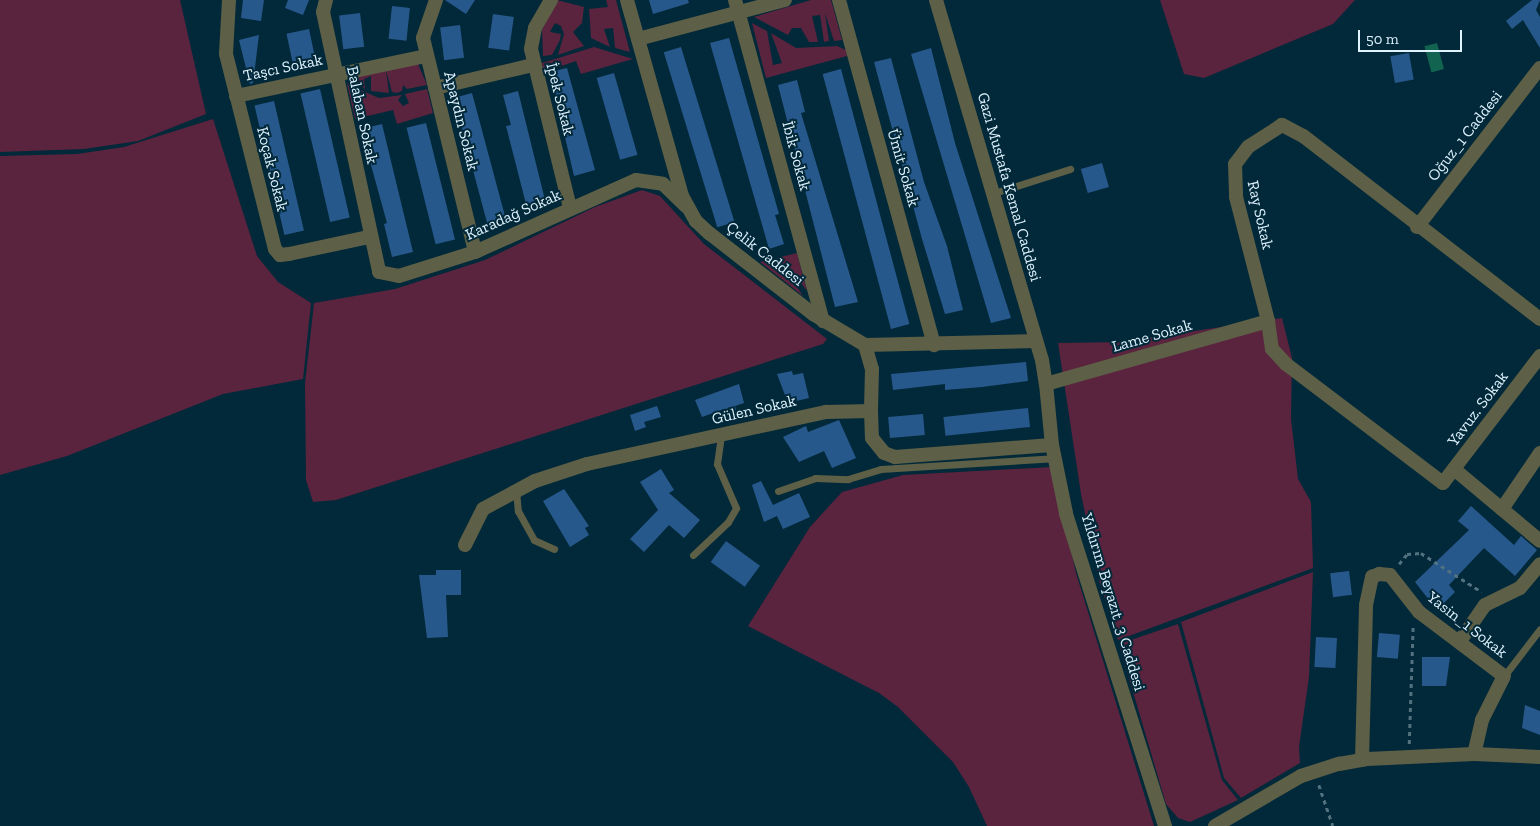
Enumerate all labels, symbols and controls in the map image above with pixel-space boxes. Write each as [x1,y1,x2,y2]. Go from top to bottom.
scale bar [1360,20,1464,52]
text: 50 m [1366,30,1399,48]
street label: Taşcı Sokak [241,50,325,86]
street label: İpek Sokak [542,61,578,137]
street label: Balaban Sokak [342,64,382,166]
street label: Apaydın Sokak [439,69,483,173]
street label: Oğuz_1 Caddesi [1424,87,1506,185]
street label: Gazi Mustafa Kemal Caddesi [973,90,1045,284]
street label: İbik Sokak [778,119,814,193]
street label: Koçak Sokak [252,125,292,213]
street label: Ümit Sokak [883,127,923,209]
street label: Ray Sokak [1243,179,1277,251]
street label: Karadağ Sokak [462,185,564,245]
street label: Çelik Caddesi [722,218,808,290]
street label: Lame Sokak [1110,315,1194,357]
street label: Yavuz. Sokak [1444,368,1512,450]
street label: Gülen Sokak [710,391,798,429]
street label: Yıldırım Beyazıt_3 Caddesi [1077,511,1149,693]
street label: Yasin_1 Sokak [1423,588,1511,662]

